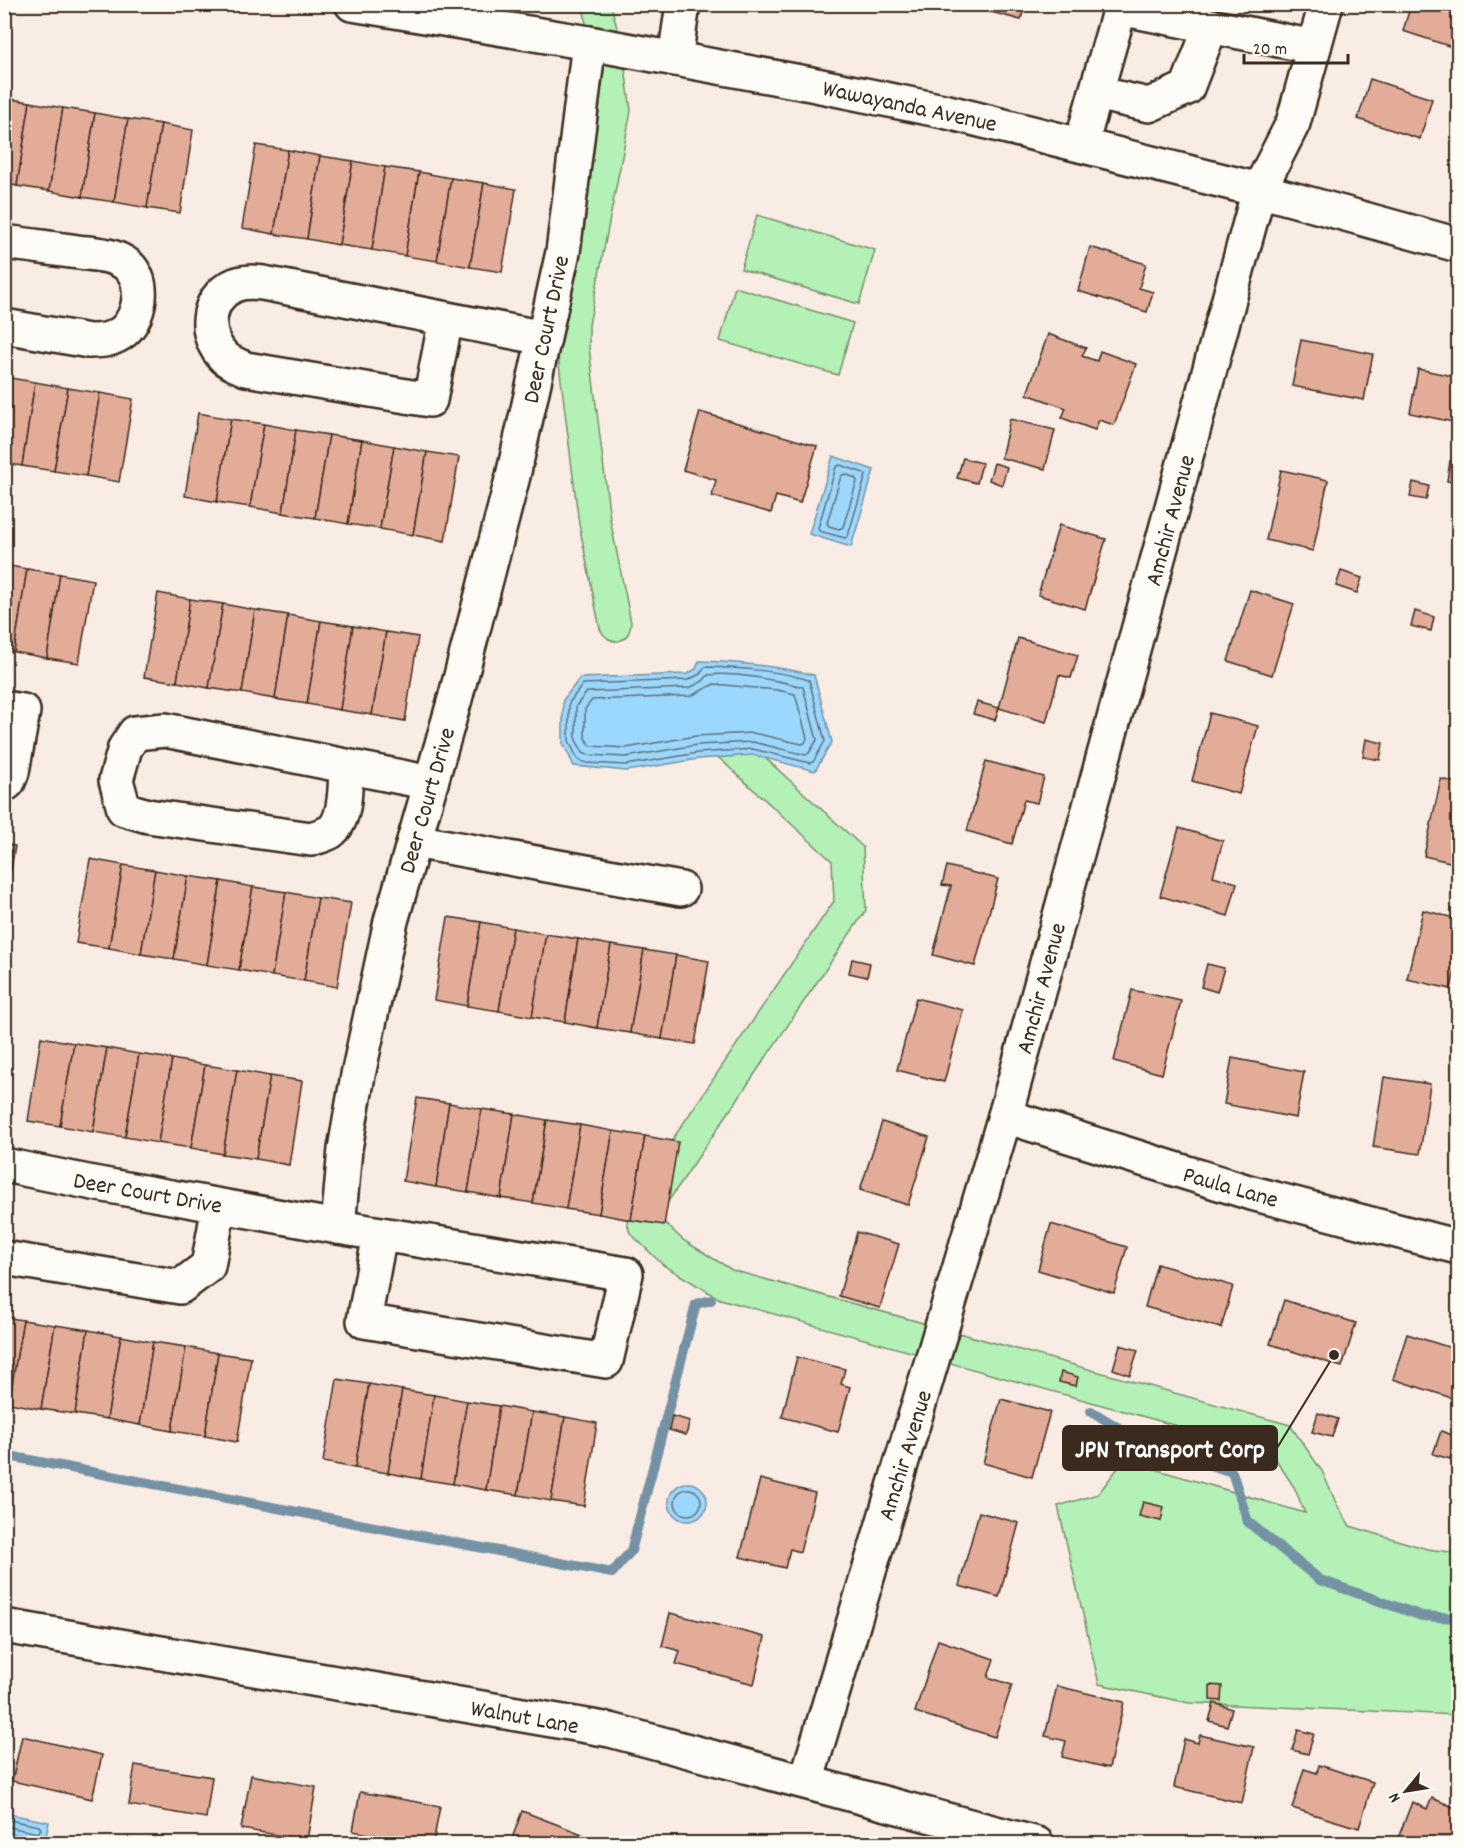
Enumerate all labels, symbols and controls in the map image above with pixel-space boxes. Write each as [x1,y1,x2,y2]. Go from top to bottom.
scale bar [1244,27,1348,65]
text: 20 m [1253,38,1287,63]
street label: Wawayanda Avenue [819,73,1000,143]
street label: Deer Court Drive [516,253,580,407]
street label: Amchir Avenue [1138,451,1206,590]
street label: Deer Court Drive [392,724,466,878]
street label: Amchir Avenue [1009,919,1077,1058]
street label: Paula Lane [1179,1159,1282,1219]
street label: Deer Court Drive [71,1165,224,1225]
street label: Amchir Avenue [871,1386,943,1525]
callout: JPN Transport Corp [1063,1426,1277,1470]
text: JPN Transport Corp [1075,1433,1265,1470]
street label: Walnut Lane [468,1693,581,1745]
north arrow [1376,1761,1436,1821]
text: N [1383,1788,1407,1806]

